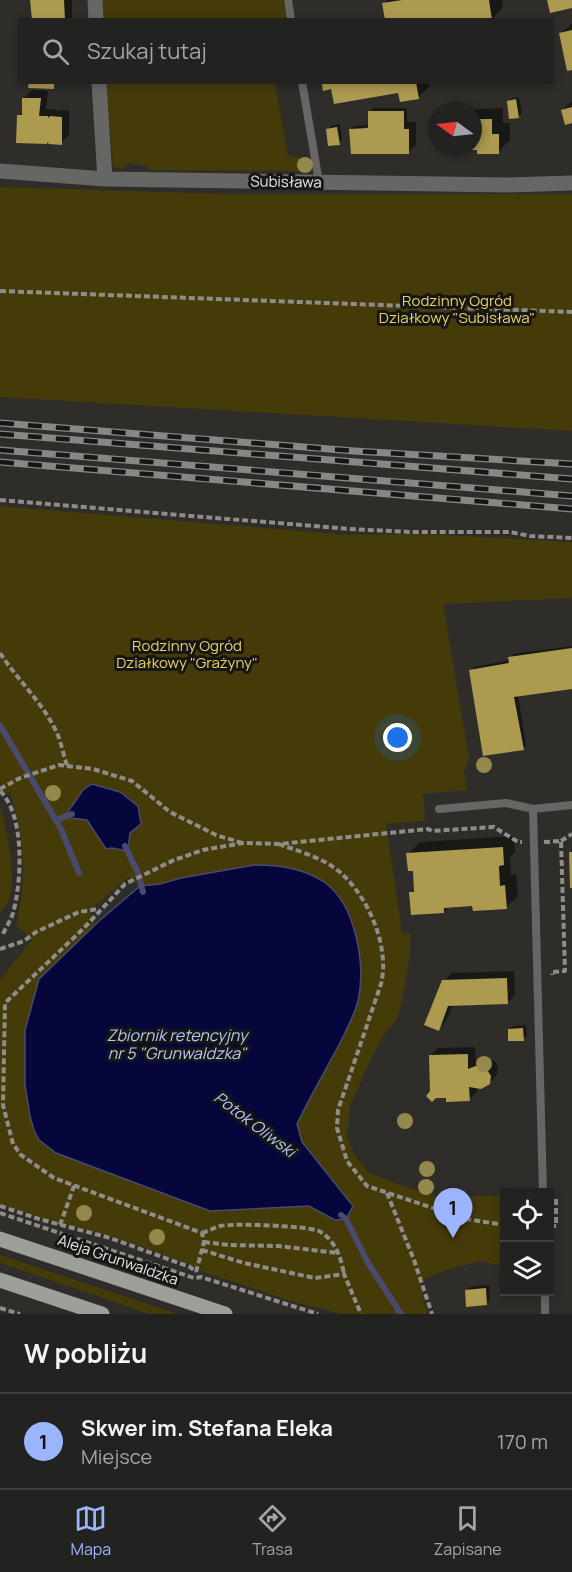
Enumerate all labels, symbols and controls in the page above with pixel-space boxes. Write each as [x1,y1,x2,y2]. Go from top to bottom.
search box [18,18,554,84]
icon: search [39,35,72,68]
text: Szukaj tutaj [87,36,207,66]
north arrow [428,102,482,156]
street label: Subisława [250,170,322,193]
park label: Rodzinny Ogród Działkowy "Subisława" [379,290,535,328]
park label: Rodzinny Ogród Działkowy "Grażyny" [116,635,258,673]
your location [383,723,412,752]
water label: Zbiornik retencyjny nr 5 "Grunwaldzka" [107,1024,250,1064]
water label: Potok Oliwski [210,1086,302,1163]
pin: 1 [434,1188,472,1238]
map controls [500,1188,554,1296]
button: locate [500,1188,554,1242]
street label: Aleja Grunwaldzka [55,1229,181,1290]
button: layers [500,1242,554,1296]
text: W pobliżu [24,1335,147,1371]
text: Skwer im. Stefana Eleka [81,1413,333,1443]
text: 1 [39,1428,48,1455]
text: 170 m [497,1428,548,1455]
text: Miejsce [81,1443,152,1470]
tab: Mapa [70,1502,111,1560]
tab: Trasa [252,1502,293,1560]
tab: Zapisane [434,1502,502,1560]

